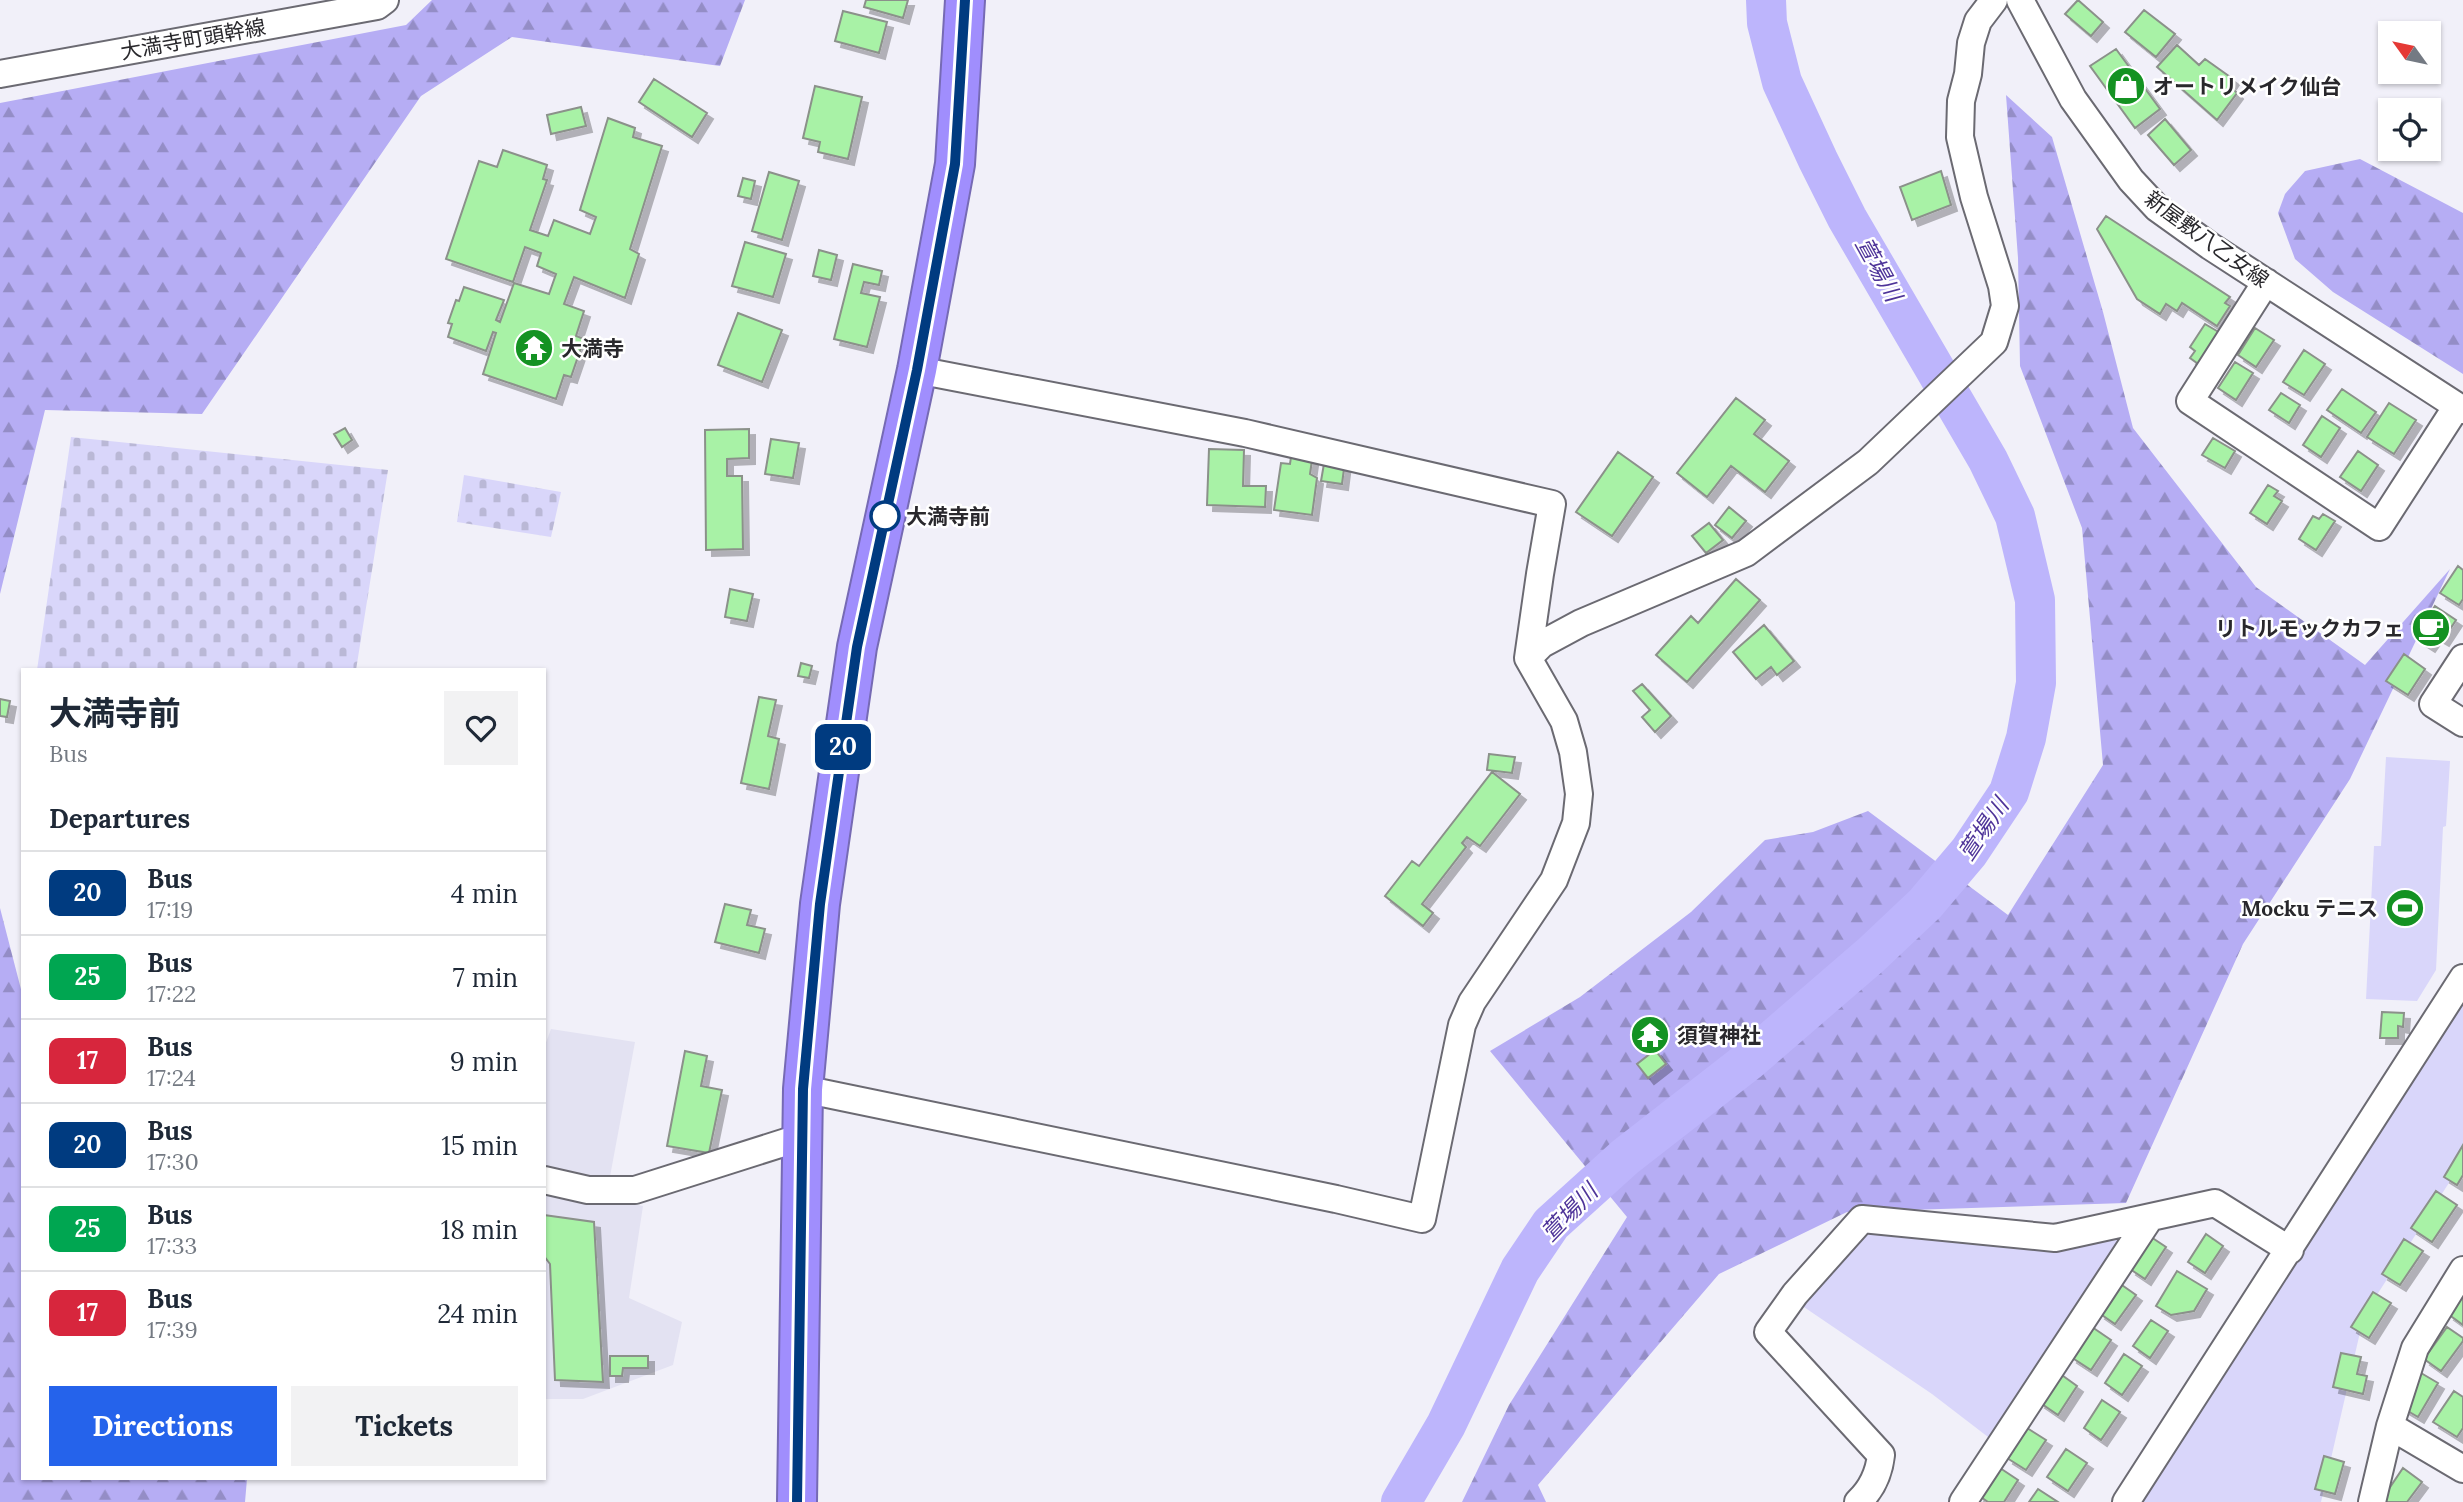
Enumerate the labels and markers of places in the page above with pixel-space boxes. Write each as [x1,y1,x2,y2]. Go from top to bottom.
shop icon: オートリメイク仙台 [2105,65,2147,107]
place label: オートリメイク仙台 [2153,73,2342,100]
temple icon: 大満寺 [513,327,555,369]
place label: 大満寺 [561,335,624,362]
marker: 大満寺前 [870,501,900,531]
place label: 大満寺前 [906,503,990,530]
cafe icon: リトルモックカフェ [2410,607,2452,649]
place label: リトルモックカフェ [2215,615,2404,642]
sports icon: Mocku テニス [2384,887,2426,929]
place label: Mocku テニス [2241,895,2378,922]
temple icon: 須賀神社 [1629,1014,1671,1056]
place label: 須賀神社 [1677,1022,1761,1049]

